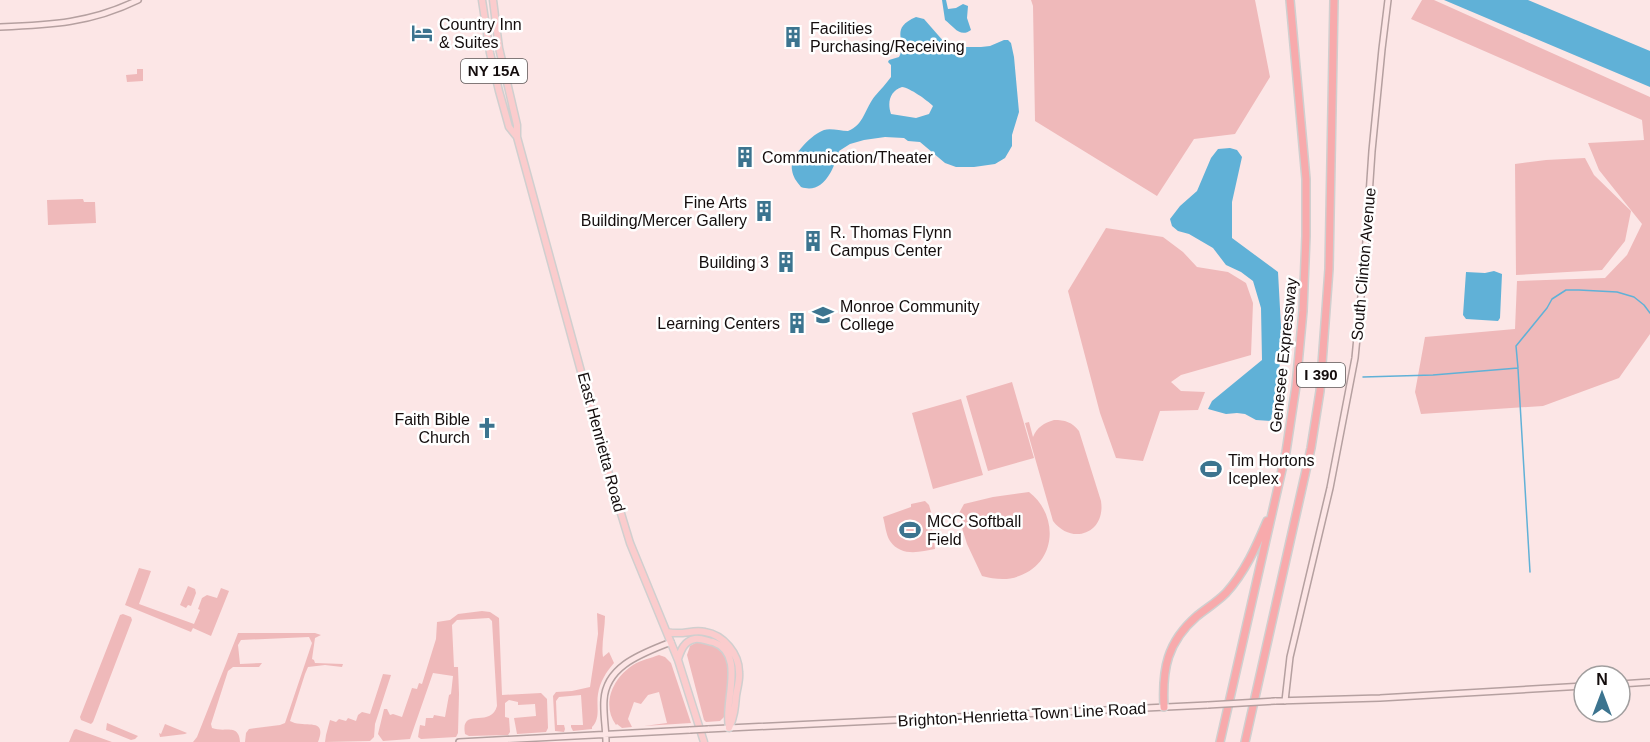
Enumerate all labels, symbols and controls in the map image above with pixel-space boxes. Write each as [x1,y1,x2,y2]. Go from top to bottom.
place label: Country Inn & Suites [439,16,522,51]
place label: Facilities Purchasing/Receiving [810,20,965,55]
hotel icon: Country Inn & Suites [410,21,434,45]
building icon: Facilities Purchasing/Receiving [781,25,805,49]
road number: NY 15A [461,59,527,83]
building icon: Communication/Theater [733,145,757,169]
place label: Communication/Theater [762,149,933,166]
street label: South Clinton Avenue [1348,187,1379,341]
place label: Fine Arts Building/Mercer Gallery [581,194,747,229]
building icon: Fine Arts Building/Mercer Gallery [752,199,776,223]
place label: R. Thomas Flynn Campus Center [830,224,952,259]
building icon: R. Thomas Flynn Campus Center [801,229,825,253]
building icon: Building 3 [774,250,798,274]
place label: Building 3 [699,254,769,271]
street label: Genesee Expressway [1267,277,1300,433]
place label: Monroe Community College [840,298,980,333]
school or university icon: Monroe Community College [811,303,835,327]
building icon: Learning Centers [785,311,809,335]
place label: Learning Centers [657,315,780,332]
road number: I 390 [1297,363,1345,387]
street label: East Henrietta Road [575,370,628,514]
place label: Faith Bible Church [394,411,470,446]
church icon: Faith Bible Church [475,416,499,440]
place label: Tim Hortons Iceplex [1228,452,1315,487]
sports icon: Tim Hortons Iceplex [1199,457,1223,481]
place label: MCC Softball Field [927,513,1021,548]
sports icon: MCC Softball Field [898,518,922,542]
north arrow [1572,664,1632,724]
text: N [1596,671,1608,688]
street label: Brighton-Henrietta Town Line Road [897,700,1147,729]

